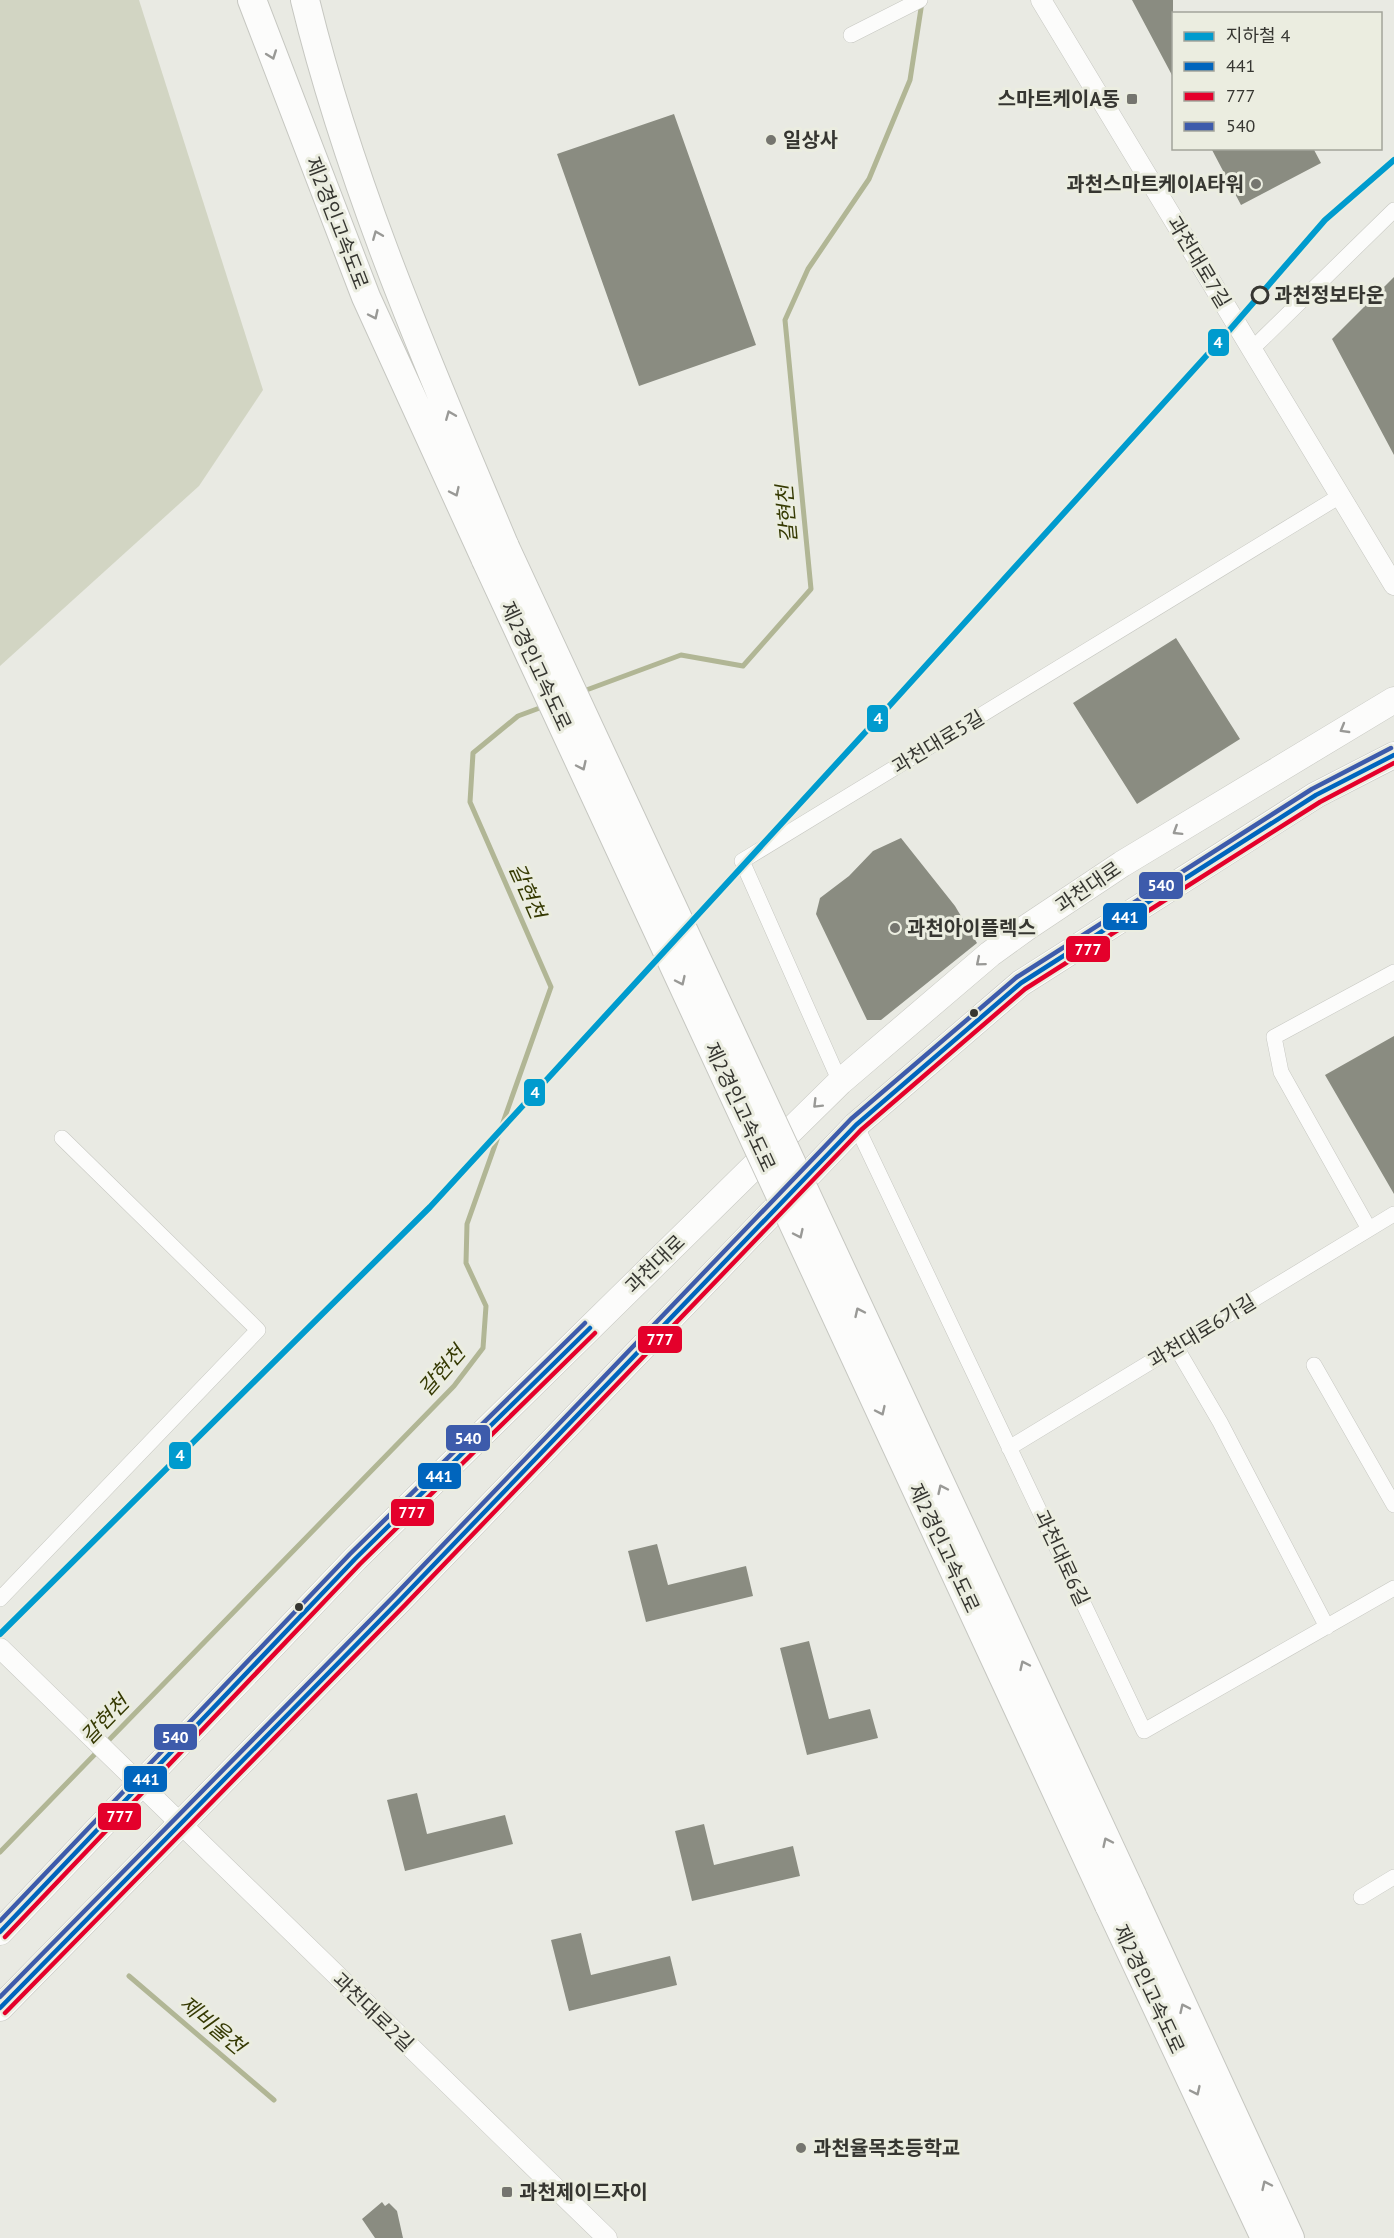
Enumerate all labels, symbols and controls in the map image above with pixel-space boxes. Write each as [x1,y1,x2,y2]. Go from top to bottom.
legend [1172,12,1382,150]
text: 지하철 4 [1226,24,1290,47]
one-way arrow [265,49,278,60]
text: 441 [1226,54,1255,77]
text: 777 [1226,84,1255,107]
place label: 스마트케이A동 [998,86,1120,112]
marker: 스마트케이A동 [1125,92,1139,106]
text: 540 [1226,114,1256,137]
place label: 일상사 [783,127,838,153]
marker: 일상사 [764,133,778,147]
street label: 제2경인고속도로 [300,153,374,293]
place label: 과천스마트케이A타워 [1066,171,1244,197]
marker: 과천스마트케이A타워 [1249,177,1263,191]
street label: 과천대로7길 [1161,211,1237,313]
one-way arrow [372,230,384,241]
place label: 과천정보타운 [1274,282,1384,308]
marker: 과천정보타운 [1251,286,1269,304]
one-way arrow [366,308,378,319]
line badge: 4 [1207,328,1230,357]
text: 4 [1213,332,1223,352]
one-way arrow [445,411,457,422]
water label: 갈현천 [770,481,802,544]
one-way arrow [448,485,460,496]
street label: 제2경인고속도로 [495,597,577,735]
line badge: 4 [866,704,889,733]
street label: 과천대로5길 [887,704,989,780]
text: 4 [873,708,883,728]
one-way arrow [1339,722,1350,734]
one-way arrow [574,759,586,770]
one-way arrow [1173,823,1183,835]
street label: 과천대로 [1050,856,1126,918]
water label: 갈현천 [503,859,553,925]
line badge: 540 [1138,871,1184,900]
text: 540 [1147,875,1175,895]
line badge: 441 [1102,902,1148,931]
text: 441 [1111,907,1139,927]
place label: 과천아이플렉스 [907,915,1036,941]
marker: 과천아이플렉스 [888,921,902,935]
line badge: 777 [1065,935,1111,963]
text: 777 [1074,939,1102,959]
one-way arrow [976,955,987,966]
one-way arrow [674,974,686,985]
unlabelled marker [968,1007,980,1019]
street label: 제2경인고속도로 [699,1038,781,1176]
line badge: 4 [523,1078,546,1107]
text: 4 [530,1082,540,1102]
one-way arrow [814,1097,825,1108]
one-way arrow [791,1227,803,1238]
street label: 과천대로 [619,1229,691,1299]
street label: 과천대로6가길 [1143,1289,1261,1373]
one-way arrow [855,1308,867,1319]
line badge: 777 [637,1325,683,1354]
text: 777 [646,1329,674,1349]
water label: 갈현천 [412,1338,473,1401]
one-way arrow [873,1404,885,1415]
line badge: 540 [445,1424,491,1452]
text: 540 [454,1428,482,1448]
line badge: 4 [168,1441,192,1470]
text: 4 [175,1445,185,1465]
line badge: 441 [417,1462,462,1490]
text: 441 [425,1466,453,1486]
street label: 제2경인고속도로 [903,1479,985,1617]
one-way arrow [937,1484,949,1495]
line badge: 777 [390,1498,435,1527]
text: 777 [398,1502,426,1522]
street label: 과천대로6길 [1028,1506,1096,1610]
unlabelled marker [293,1601,305,1613]
one-way arrow [1020,1661,1032,1672]
water label: 갈현천 [75,1688,136,1750]
line badge: 540 [153,1723,198,1751]
text: 540 [161,1727,189,1747]
line badge: 441 [123,1765,168,1793]
text: 441 [132,1769,160,1789]
line badge: 777 [97,1802,142,1831]
text: 777 [106,1806,134,1826]
one-way arrow [1103,1838,1115,1849]
street label: 제2경인고속도로 [1108,1920,1190,2058]
street label: 과천대로2길 [327,1967,419,2057]
water label: 제비울천 [174,1989,253,2062]
one-way arrow [1179,2003,1191,2014]
one-way arrow [1189,2085,1201,2096]
place label: 과천율목초등학교 [813,2135,960,2161]
marker: 과천율목초등학교 [794,2141,808,2155]
place label: 과천제이드자이 [519,2179,648,2205]
one-way arrow [1261,2180,1273,2191]
marker: 과천제이드자이 [500,2185,514,2199]

